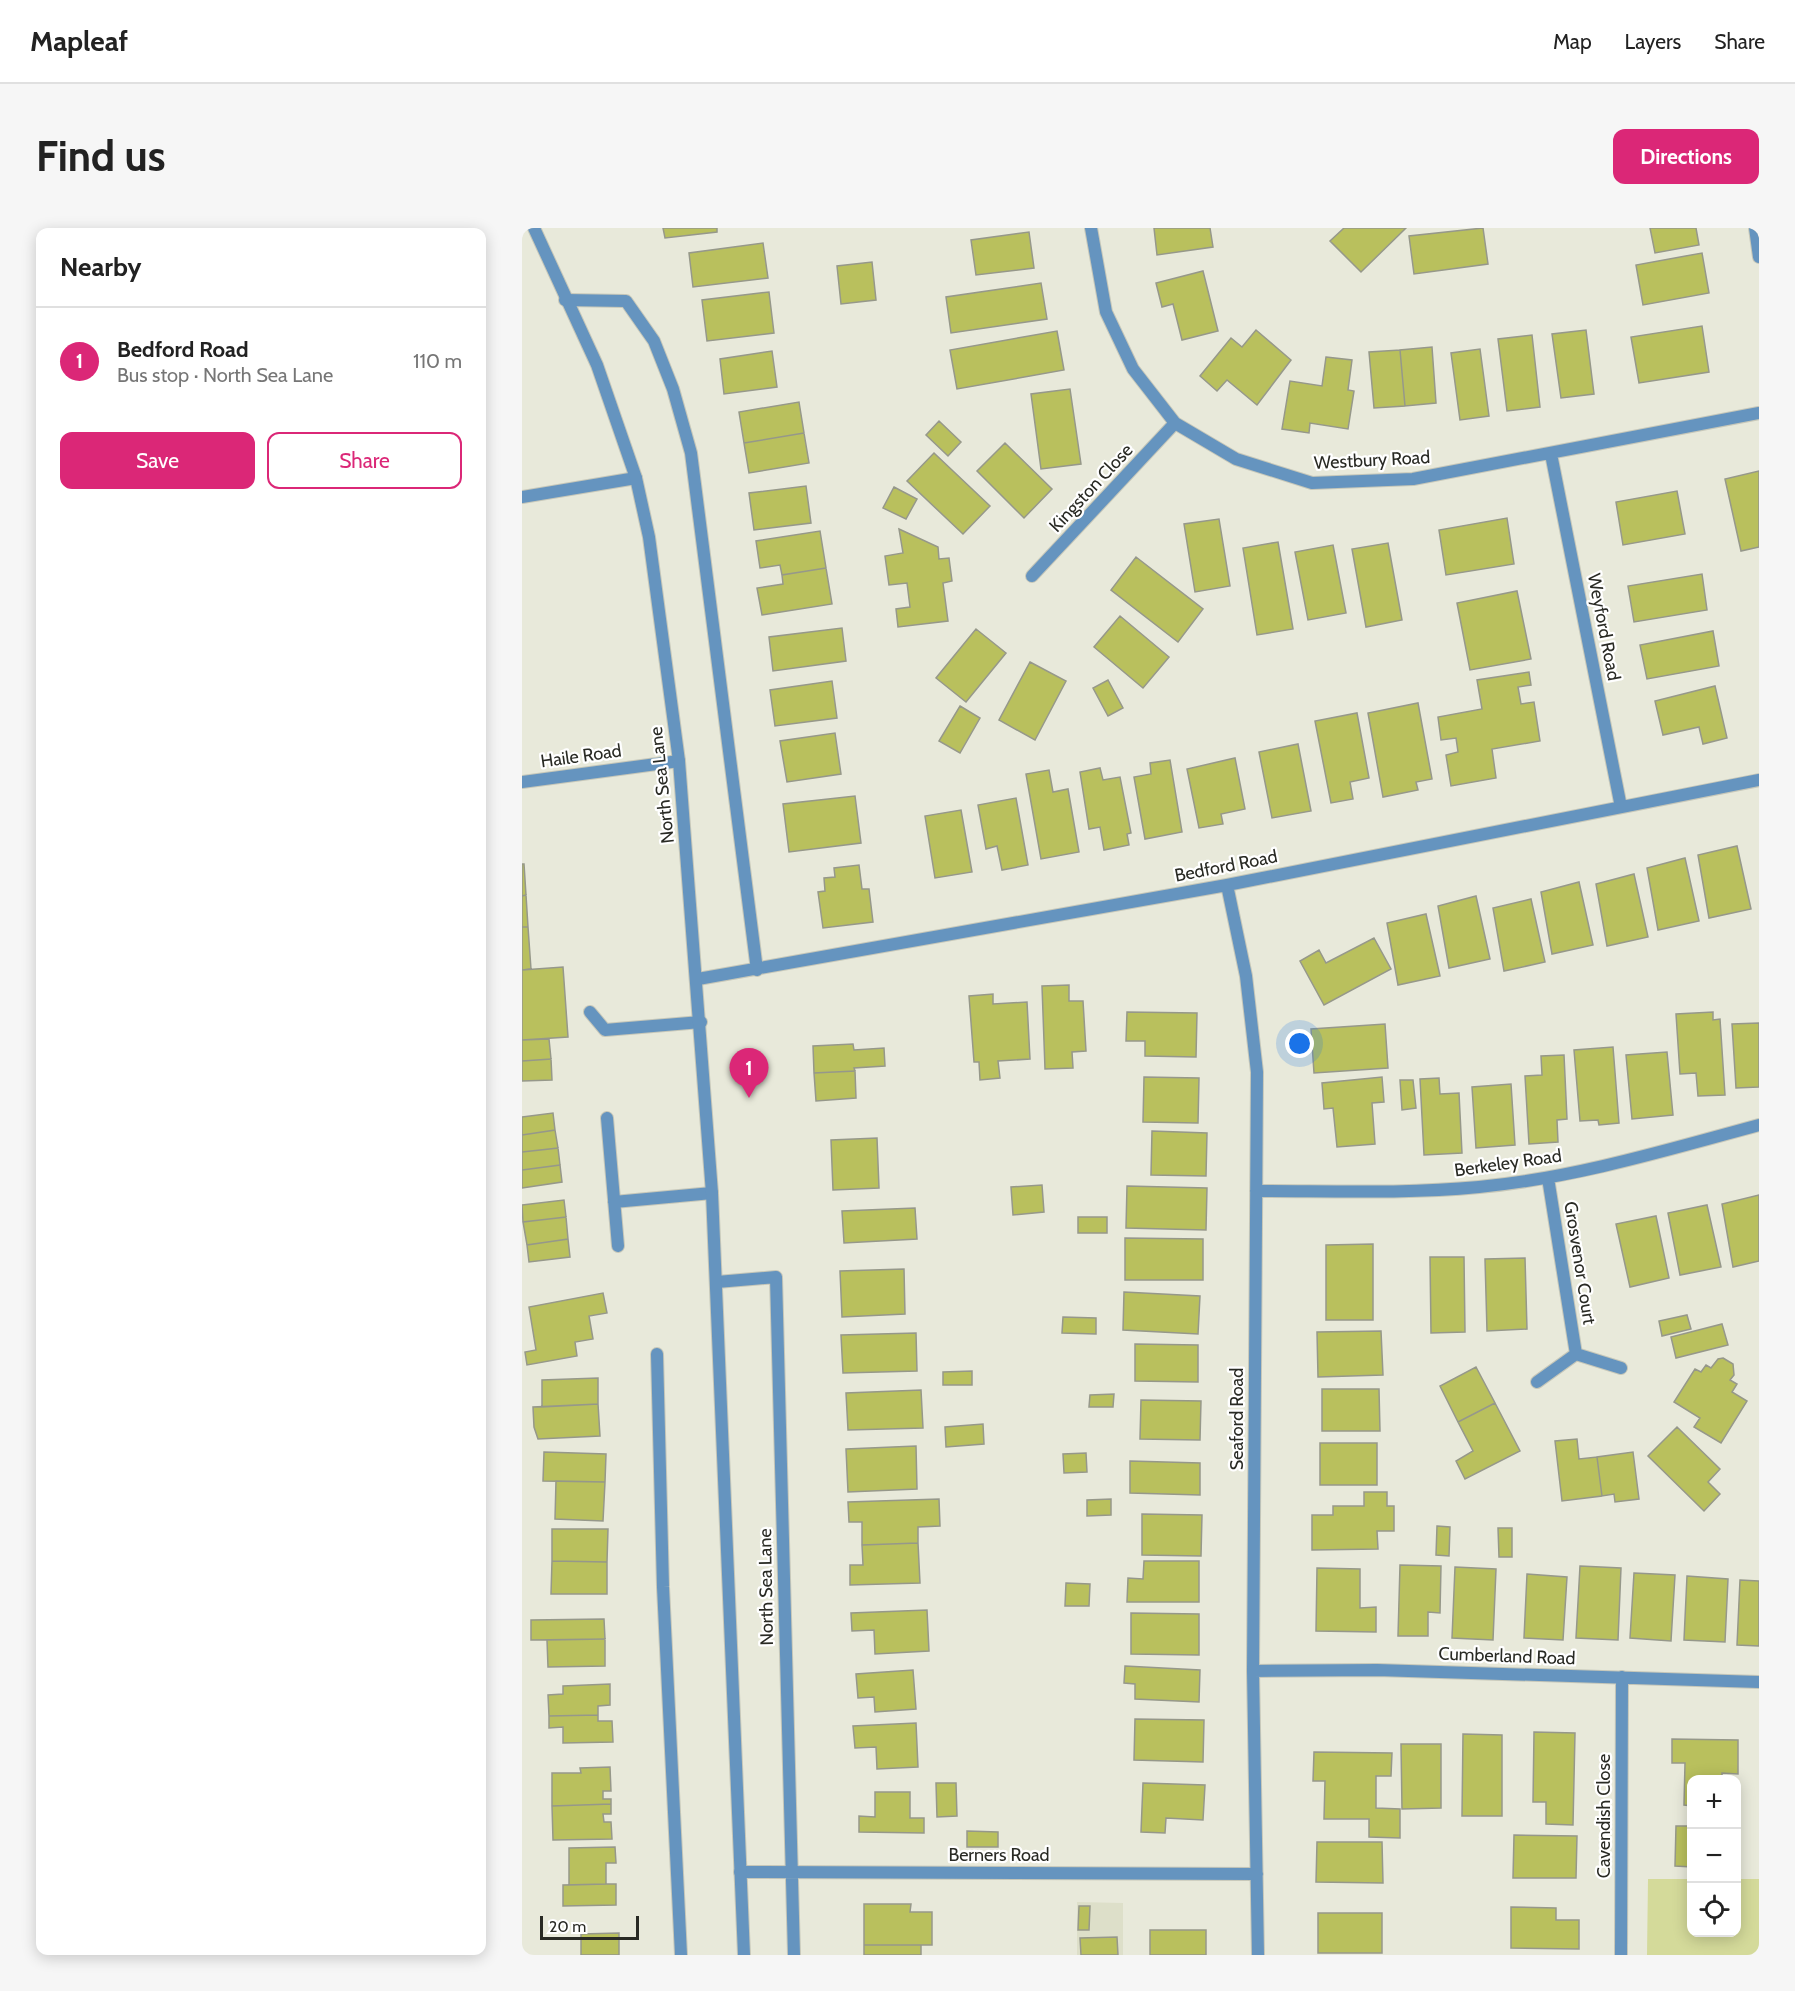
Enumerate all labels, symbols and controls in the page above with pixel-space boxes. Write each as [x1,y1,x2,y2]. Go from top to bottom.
text: Mapleaf [30,24,128,58]
text: Map [1553,29,1592,54]
text: Layers [1625,29,1681,54]
text: Share [1714,29,1765,54]
button: Directions [1613,129,1759,184]
text: Find us [36,130,165,182]
text: Nearby [60,251,141,283]
text: Bedford Road [117,336,249,363]
text: 1 [76,349,83,373]
text: 110 m [413,349,462,373]
text: Bus stop · North Sea Lane [117,363,333,387]
button: Save [60,432,255,489]
button: Share [267,432,462,489]
street label: Kingston Close [1045,439,1137,537]
street label: Westbury Road [1313,446,1431,474]
street label: Weyford Road [1583,572,1625,682]
street label: North Sea Lane [645,726,679,844]
street label: Haile Road [539,739,623,773]
street label: Bedford Road [1173,845,1279,887]
your location [1285,1029,1314,1058]
pin: 1 [730,1048,768,1098]
street label: Berkeley Road [1453,1145,1563,1181]
street label: Grosvenor Court [1559,1200,1601,1326]
street label: Seaford Road [1226,1368,1248,1470]
street label: North Sea Lane [754,1528,778,1646]
street label: Cumberland Road [1438,1643,1576,1669]
street label: Cavendish Close [1593,1754,1615,1878]
map controls [1687,1775,1741,1937]
button: + [1687,1775,1741,1829]
button: − [1687,1829,1741,1883]
street label: Berners Road [948,1844,1050,1866]
button: locate [1687,1883,1741,1937]
scale bar [540,1913,639,1940]
text: 20 m [549,1917,586,1936]

